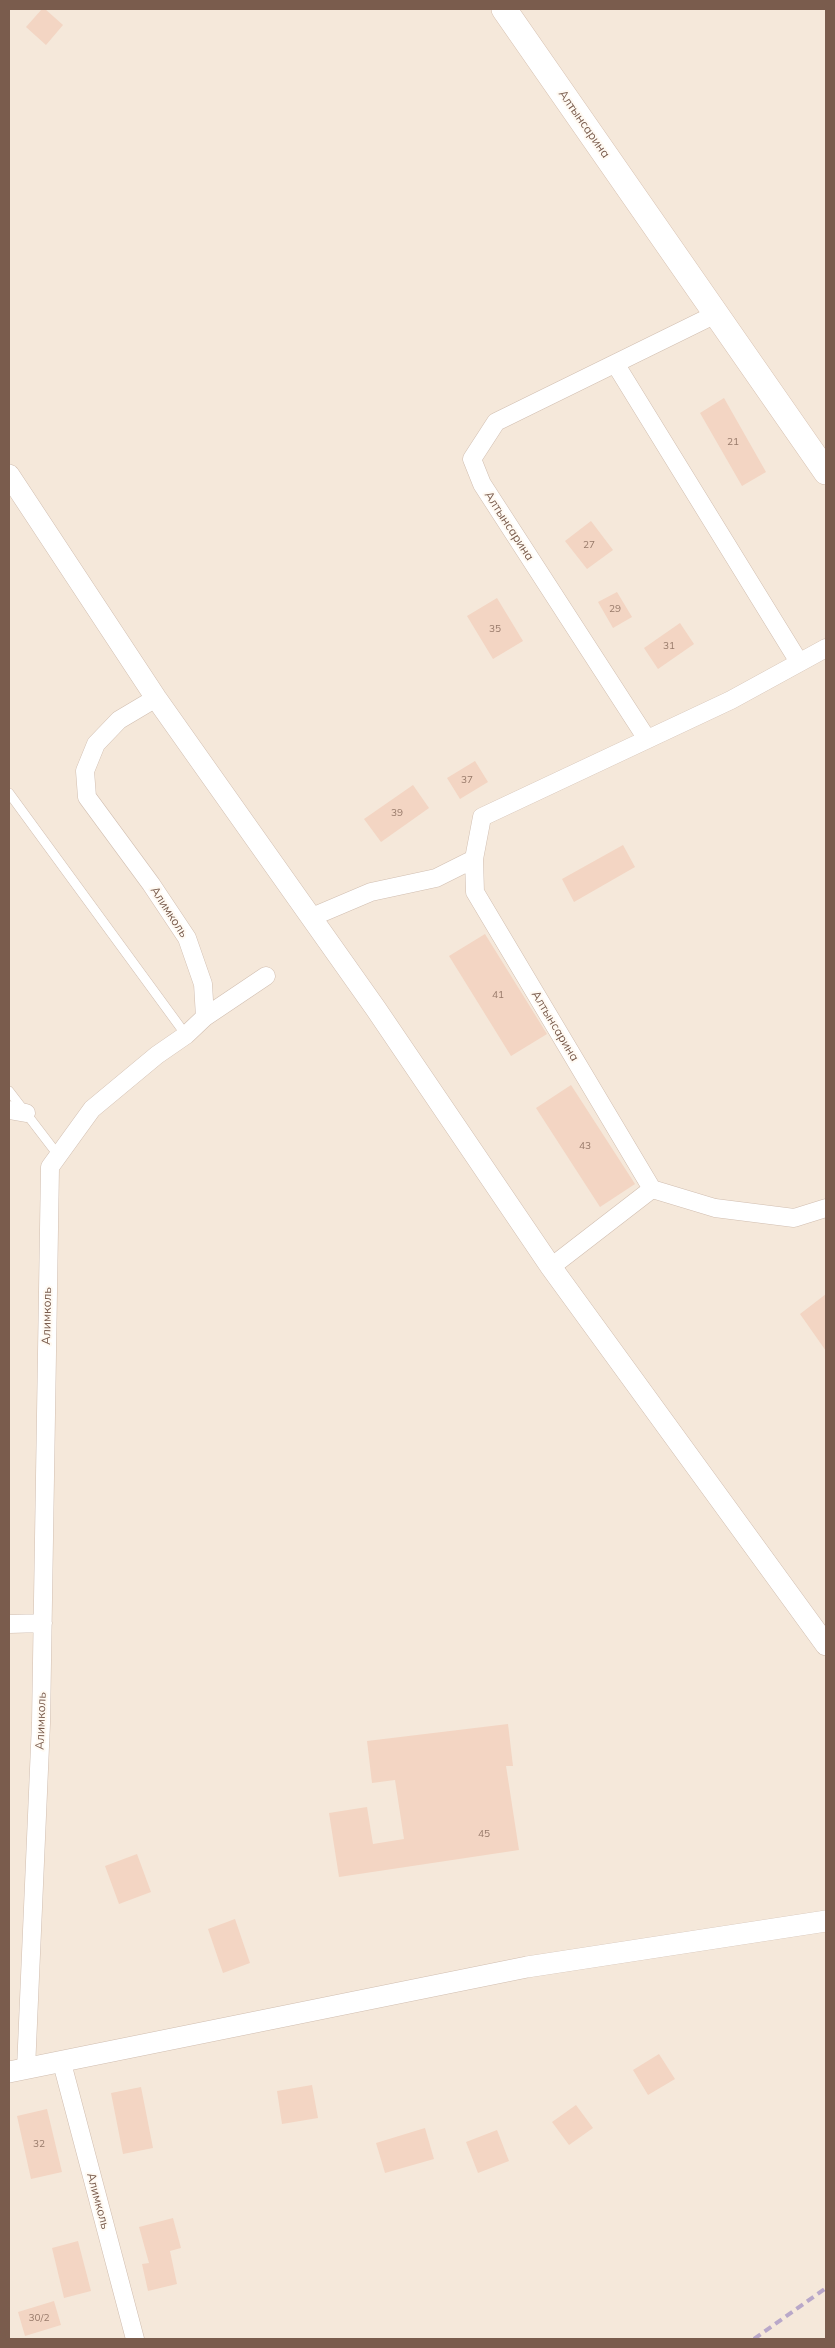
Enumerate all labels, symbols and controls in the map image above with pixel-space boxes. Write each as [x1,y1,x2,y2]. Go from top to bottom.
street label: Алтынсарина [555,87,613,161]
house number: 21 [727,436,739,448]
street label: Алтынсарина [481,489,537,563]
house number: 27 [583,539,595,551]
house number: 29 [609,603,621,615]
house number: 35 [489,623,501,635]
house number: 31 [663,640,675,652]
house number: 37 [461,774,473,786]
house number: 39 [391,807,403,819]
street label: Алимколь [147,884,191,940]
street label: Алтынсарина [528,988,582,1064]
house number: 41 [492,989,504,1001]
house number: 43 [579,1140,591,1152]
street label: Алимколь [39,1287,55,1345]
street label: Алимколь [33,1692,49,1750]
house number: 45 [478,1828,490,1840]
house number: 32 [33,2138,45,2150]
street label: Алимколь [84,2171,112,2231]
house number: 30/2 [29,2312,49,2324]

